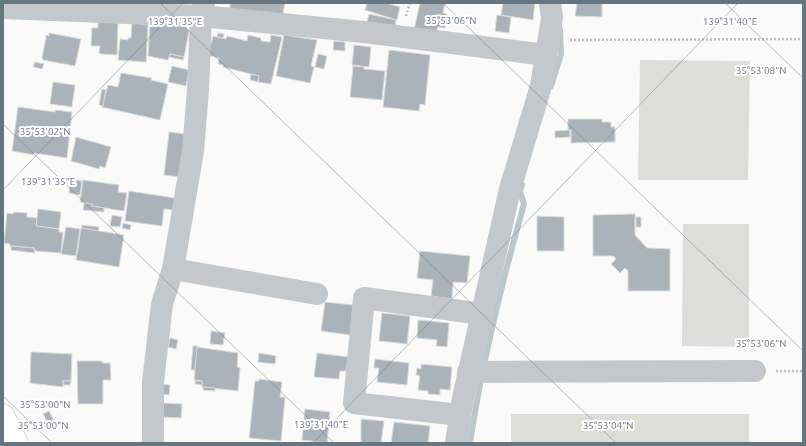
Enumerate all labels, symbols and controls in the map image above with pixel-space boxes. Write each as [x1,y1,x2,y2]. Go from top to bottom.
text: 35°53'06"N [426,15,476,26]
text: 139°31'35"E [148,16,203,27]
text: 139°31'40"E [703,16,758,27]
text: 35°53'08"N [736,65,786,76]
text: 35°53'02"N [20,126,70,137]
text: 139°31'35"E [21,176,76,187]
text: 35°53'06"N [736,338,786,349]
text: 35°53'00"N [20,399,70,410]
text: 139°31'40"E [294,419,349,430]
text: 35°53'00"N [18,420,68,431]
text: 35°53'04"N [583,420,633,431]

